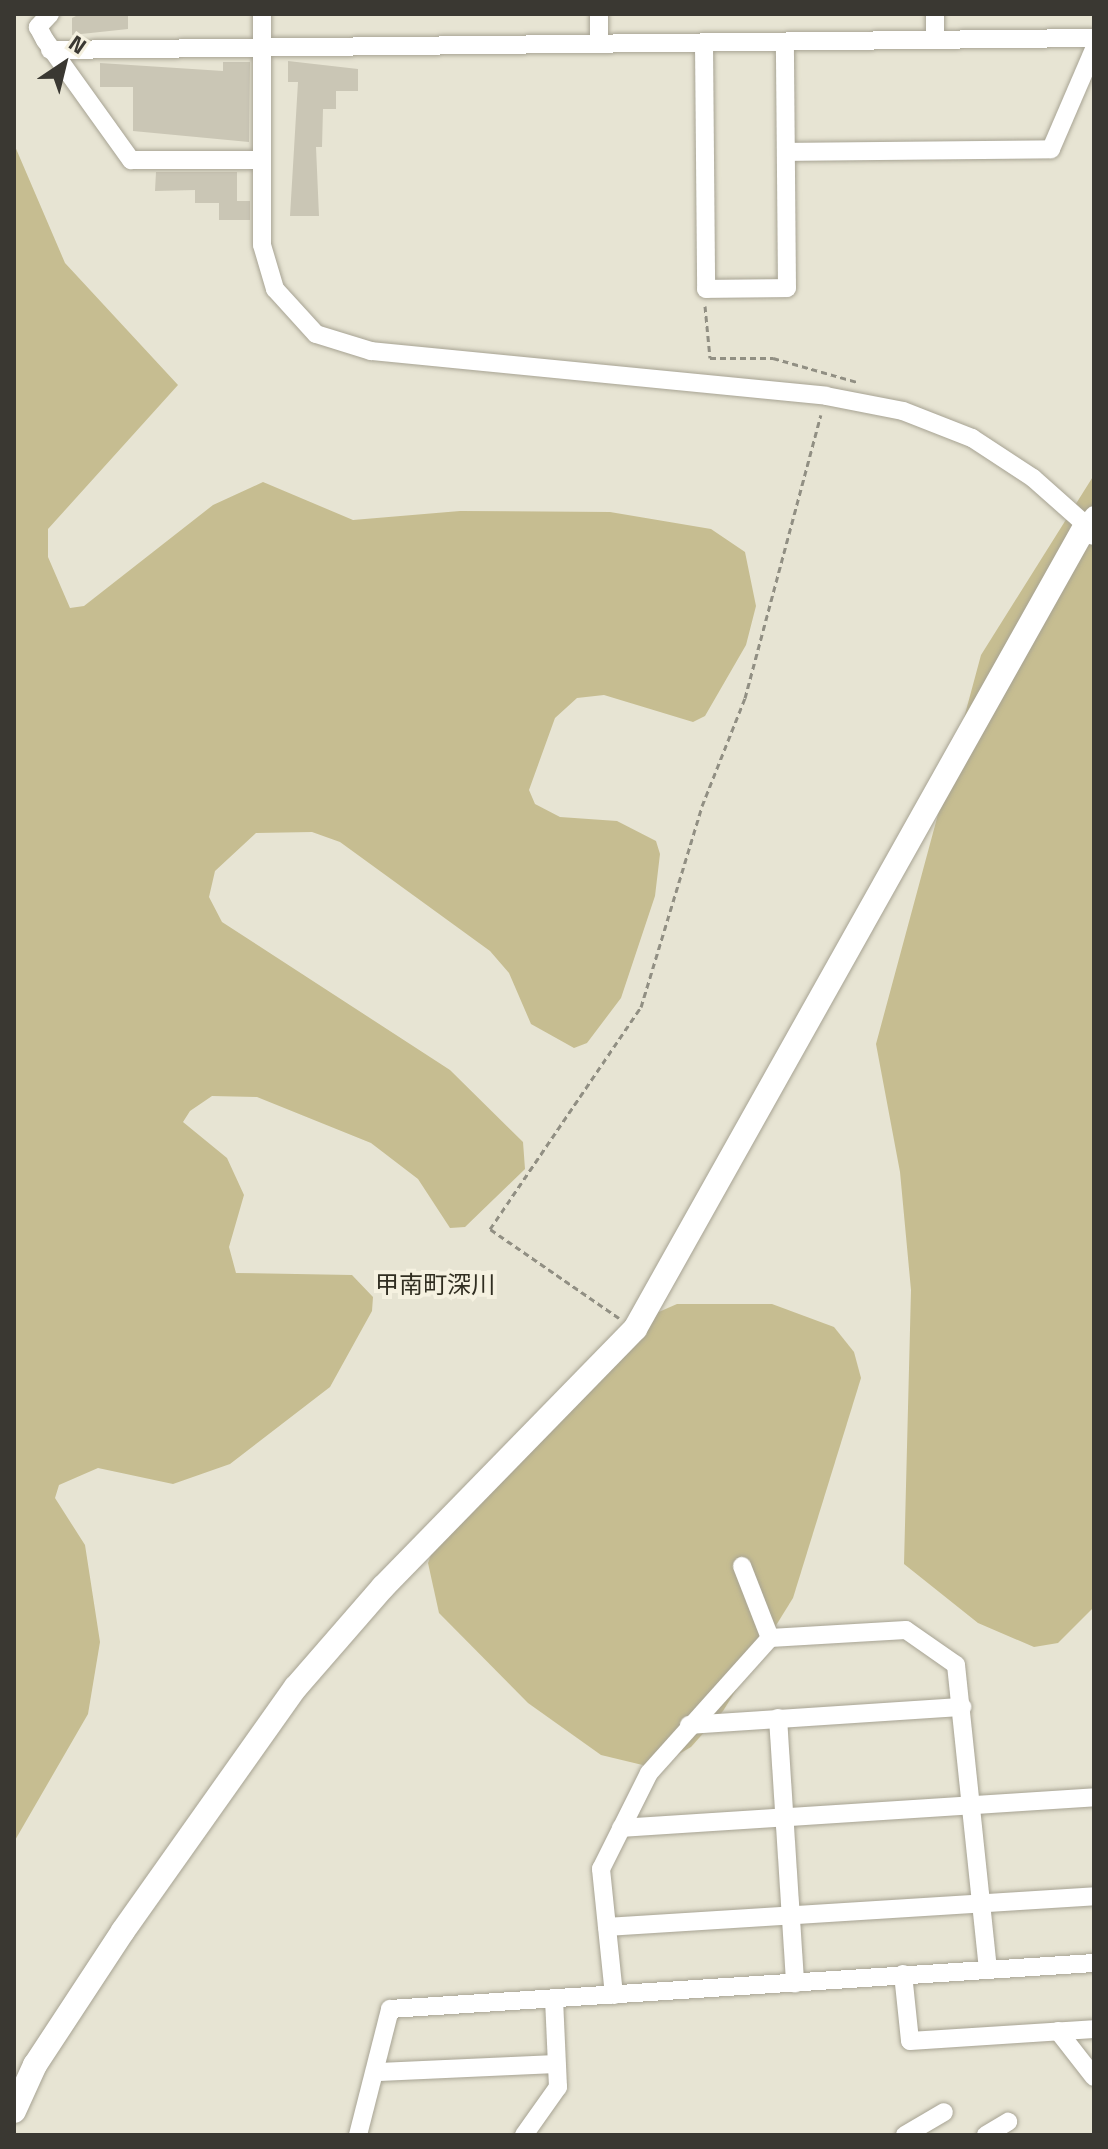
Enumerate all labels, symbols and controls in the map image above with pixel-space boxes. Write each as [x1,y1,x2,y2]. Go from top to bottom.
north arrow [24,24,104,104]
text: N [62,26,94,63]
district label: 甲南町深川 [375,1271,495,1299]

